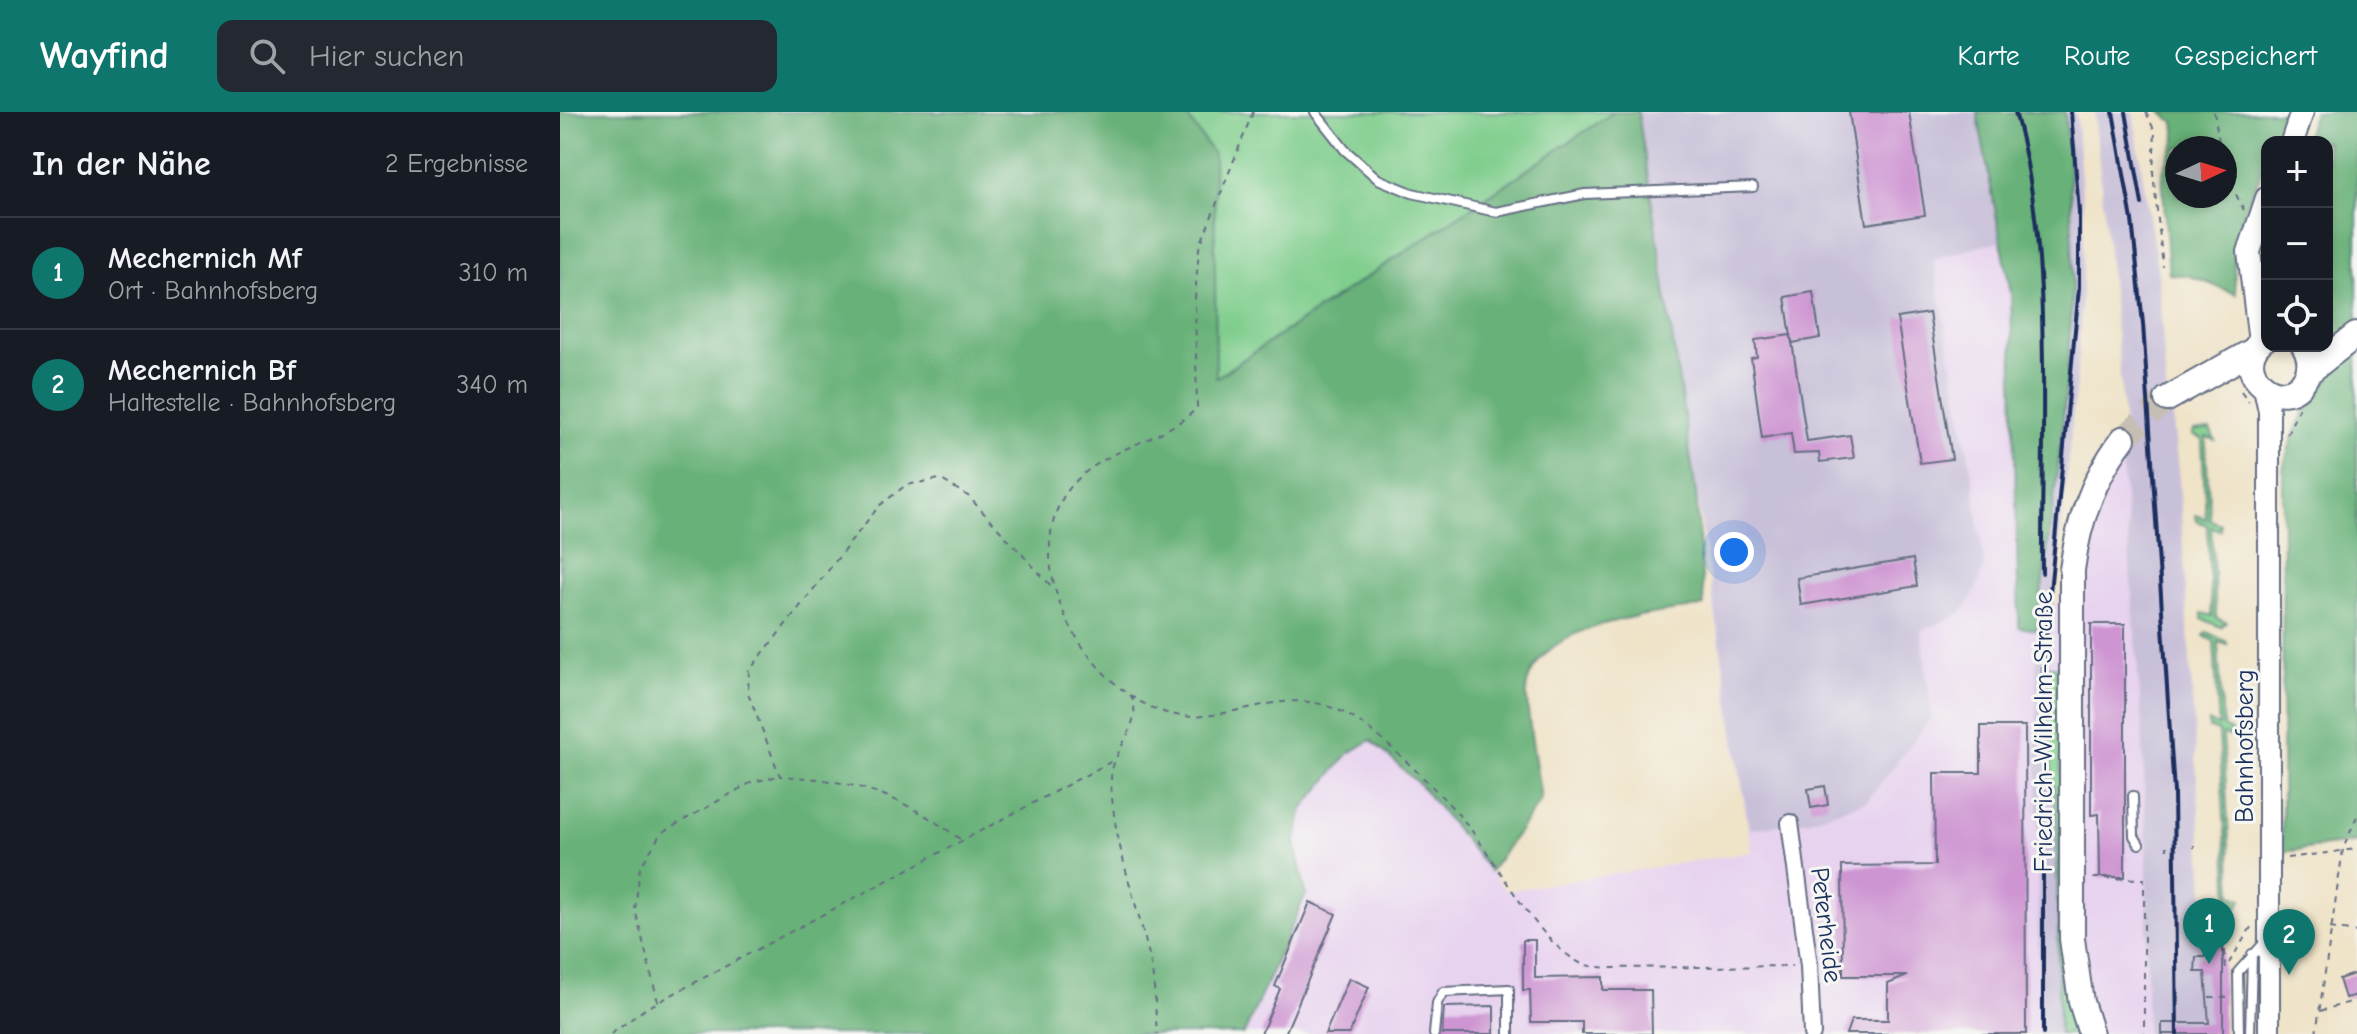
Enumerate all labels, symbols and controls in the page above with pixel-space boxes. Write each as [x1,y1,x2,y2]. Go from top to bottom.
search box [217,20,777,92]
text: Wayfind [40,34,169,78]
icon: search [245,34,289,78]
text: Hier suchen [309,39,464,74]
text: Karte [1957,40,2020,72]
text: Route [2064,40,2130,72]
text: Gespeichert [2174,40,2317,72]
north arrow [2165,136,2237,208]
map controls [2261,136,2333,352]
button: + [2261,136,2333,208]
text: In der Nähe [32,144,211,184]
text: 2 Ergebnisse [385,149,528,179]
button: − [2261,208,2333,280]
text: Mechernich Mf [108,241,302,276]
text: 1 [53,258,63,288]
text: 310 m [459,258,528,288]
text: Ort · Bahnhofsberg [108,276,318,306]
button: locate [2261,280,2333,352]
text: Mechernich Bf [108,353,296,388]
text: 2 [52,370,64,400]
text: 340 m [456,370,528,400]
text: Haltestelle · Bahnhofsberg [108,388,396,418]
your location [1714,532,1754,572]
street label: Friedrich-Wilhelm-Straße [2029,592,2059,872]
street label: Bahnhofsberg [2230,669,2260,823]
street label: Peterheide [1804,866,1848,985]
pin: 1 [2183,898,2235,964]
pin: 2 [2263,909,2315,975]

